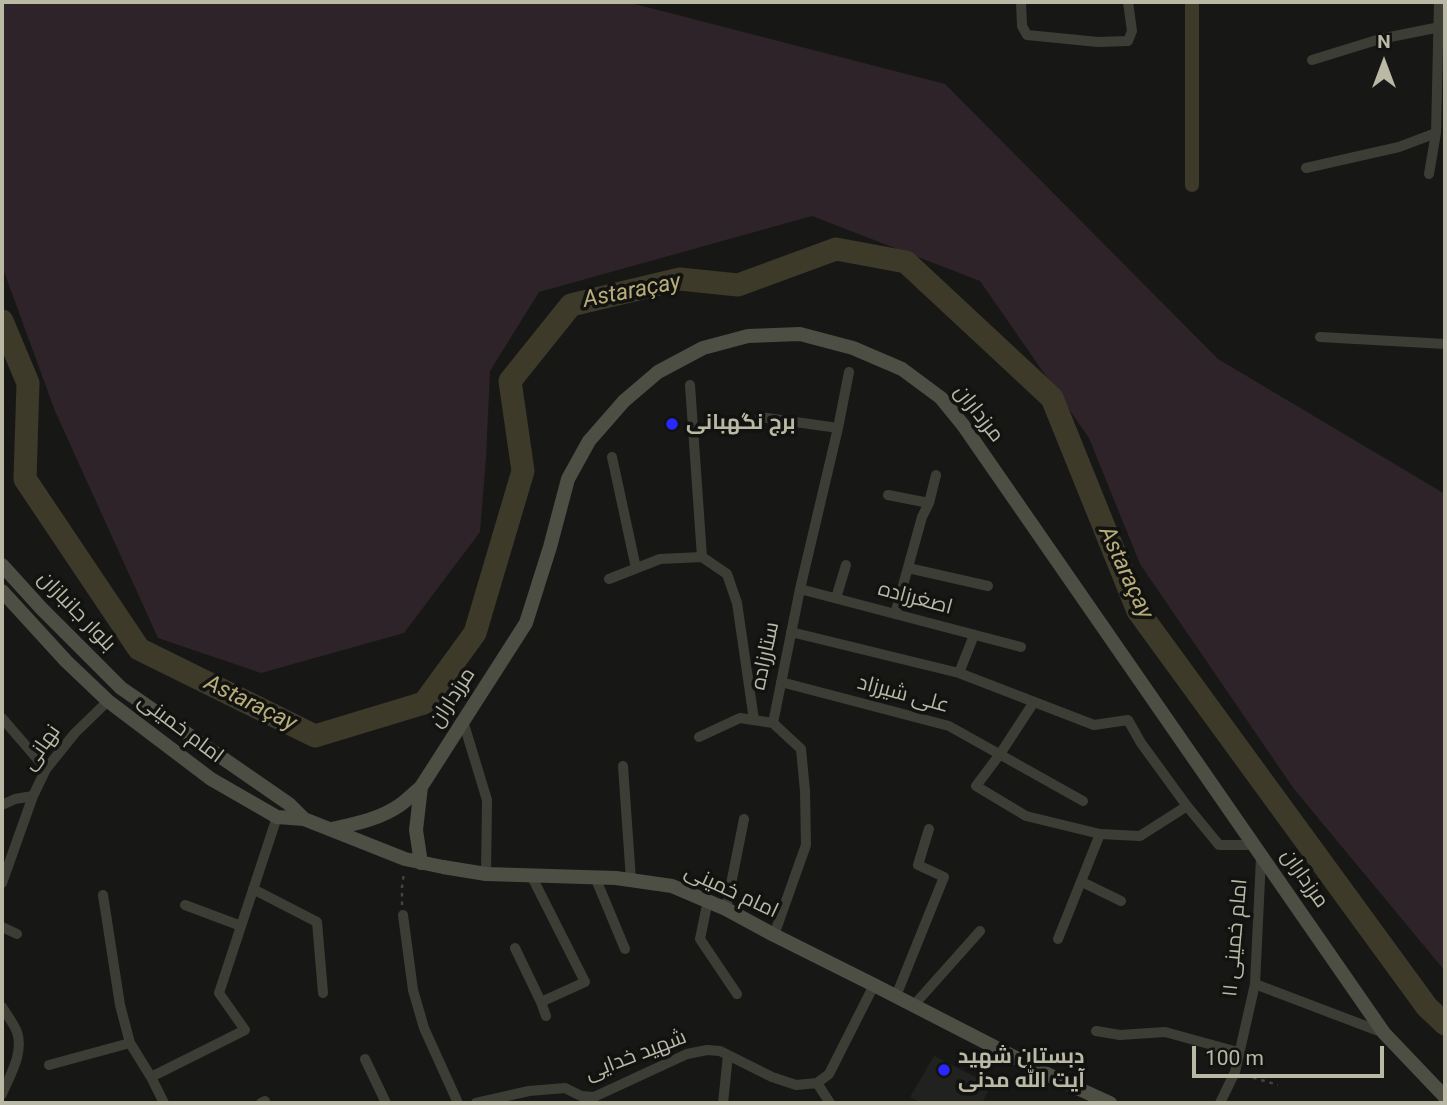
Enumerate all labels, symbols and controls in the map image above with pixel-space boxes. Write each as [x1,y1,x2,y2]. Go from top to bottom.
north arrow [1349,28,1419,98]
text: N [1377,30,1391,53]
water label: Astaraçay [581,269,683,315]
street label: مرزداران [948,380,1008,448]
place label: برج نگهبانی [686,411,796,437]
marker: برج نگهبانی [664,416,680,432]
water label: Astaraçay [1092,522,1158,624]
street label: بلوار جانبازان [32,567,120,657]
street label: اصغرزاده [875,577,955,621]
street label: ستارزاده [747,620,785,692]
street label: مرزداران [424,663,482,733]
water label: Astaraçay [199,670,301,738]
street label: علی شیرزاد [854,671,952,719]
street label: امام خمینی [132,689,228,769]
street label: نهانی [17,720,67,776]
street label: مرزداران [1275,845,1333,913]
street label: امام خمینی [680,859,782,925]
street label: امام خمینی ۱۱ [1218,878,1254,998]
street label: شهید خدایی [582,1025,690,1087]
scale bar [1195,1032,1388,1076]
place label: دبستان شهید آیت الله مدنی [958,1045,1085,1095]
text: 100 m [1205,1046,1264,1070]
marker: دبستان شهید آیت الله مدنی [936,1062,952,1078]

